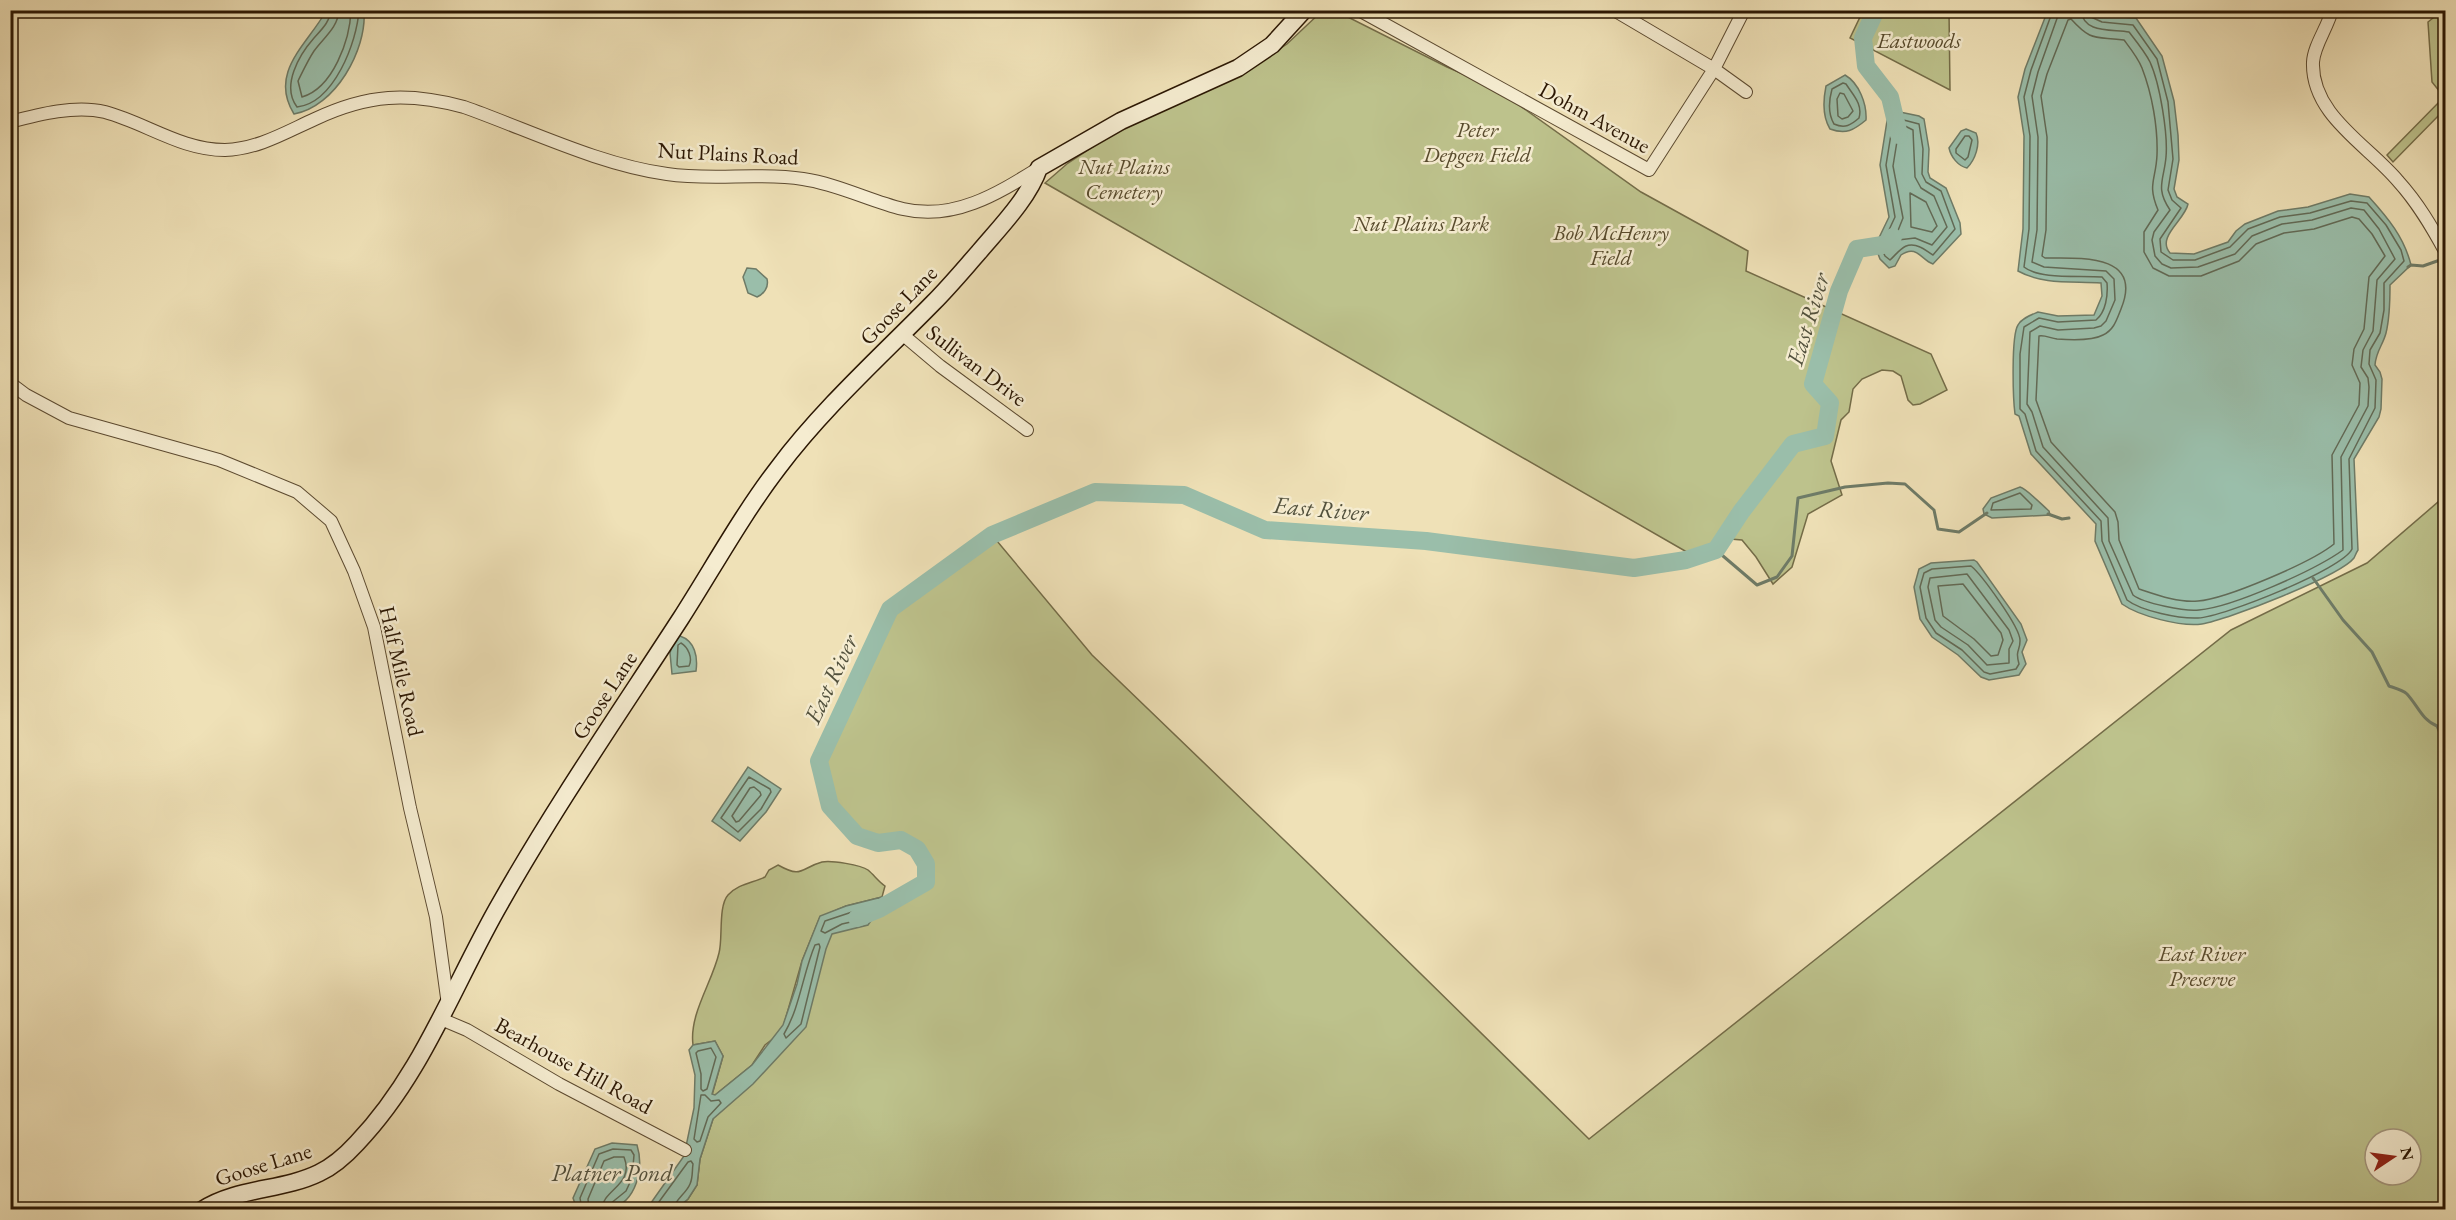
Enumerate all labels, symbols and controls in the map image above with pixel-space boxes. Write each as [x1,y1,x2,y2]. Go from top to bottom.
park label: Eastwoods [1876,26,1962,55]
street label: Dohm Avenue [1534,75,1656,160]
park label: Peter Depgen Field [1422,115,1532,169]
street label: Nut Plains Road [657,135,800,172]
park label: Nut Plains Cemetery [1077,152,1171,206]
park label: Nut Plains Park [1352,209,1489,238]
park label: Bob McHenry Field [1552,218,1669,272]
street label: Goose Lane [853,259,944,351]
water label: East River [1779,267,1837,370]
street label: Sullivan Drive [921,318,1033,413]
water label: East River [1272,489,1371,528]
street label: Half Mile Road [372,603,431,740]
water label: East River [796,628,865,729]
street label: Goose Lane [565,645,644,745]
park label: East River Preserve [2158,939,2247,993]
street label: Bearhouse Hill Road [490,1010,658,1121]
north arrow [2363,1127,2423,1187]
street label: Goose Lane [211,1136,315,1193]
text: N [2395,1145,2419,1162]
water label: Platner Pond [551,1157,673,1188]

